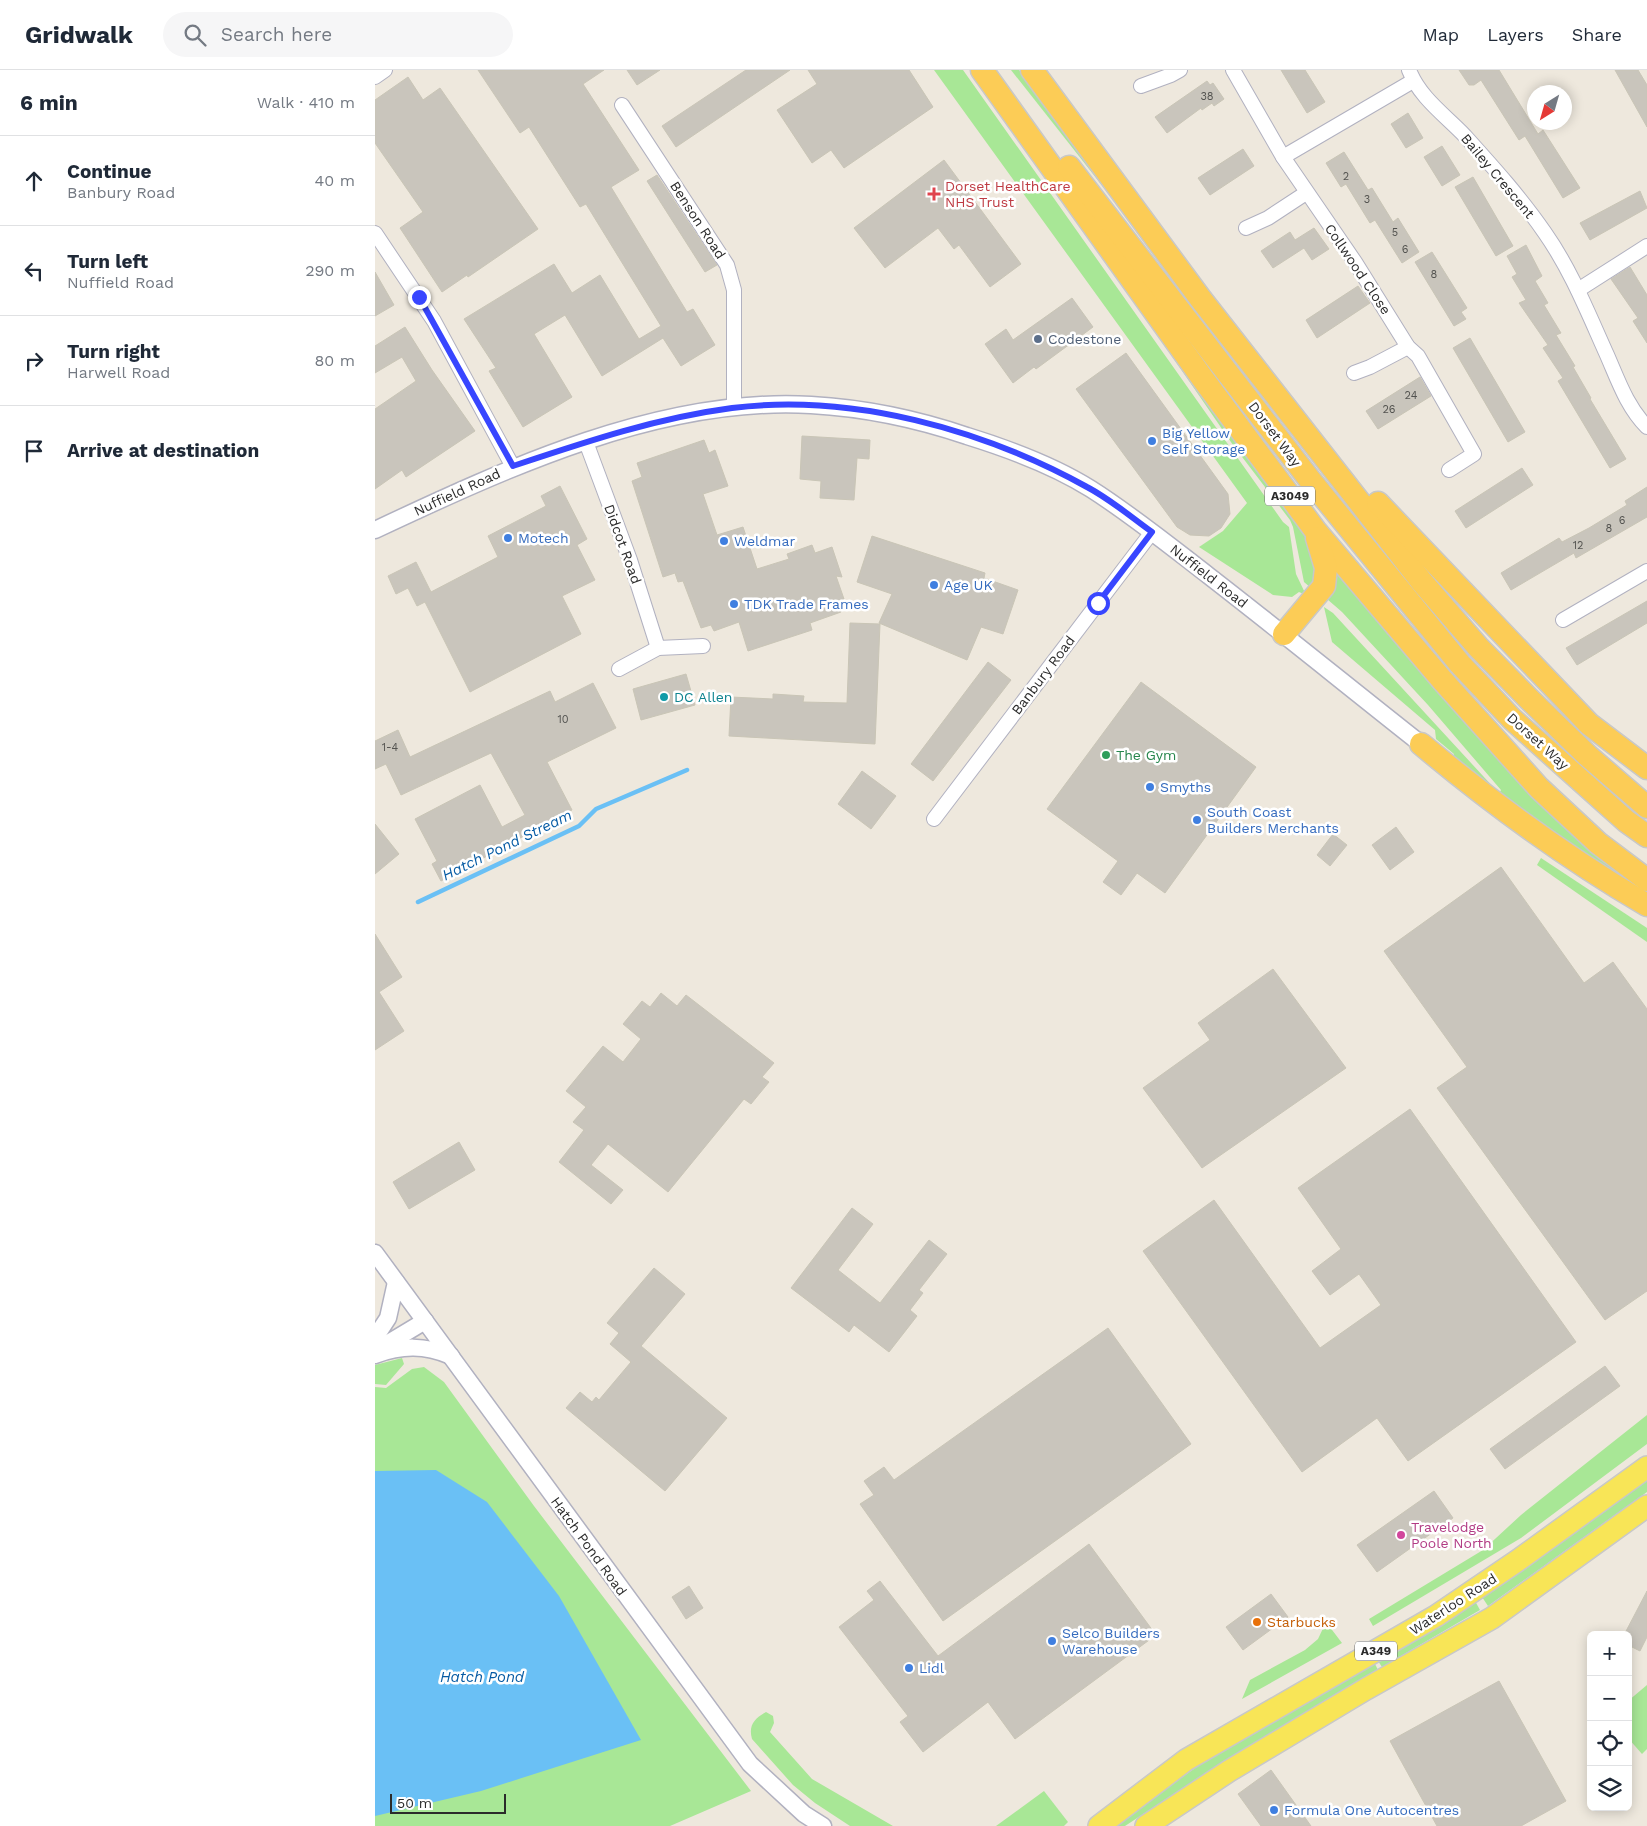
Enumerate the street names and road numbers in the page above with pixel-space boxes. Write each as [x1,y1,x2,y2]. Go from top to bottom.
street label: Bailey Crescent [1458,130,1538,222]
street label: Benson Road [667,178,729,262]
street label: Collwood Close [1322,221,1394,317]
street label: Dorset Way [1245,398,1305,470]
street label: Nuffield Road [411,465,503,519]
road number: A3049 [1265,486,1315,506]
street label: Didcot Road [601,502,645,586]
street label: Nuffield Road [1167,541,1251,611]
street label: Banbury Road [1008,632,1078,718]
street label: Dorset Way [1504,709,1573,773]
street label: Hatch Pond Road [548,1493,630,1599]
street label: Waterloo Road [1407,1570,1499,1638]
road number: A349 [1355,1642,1397,1660]

